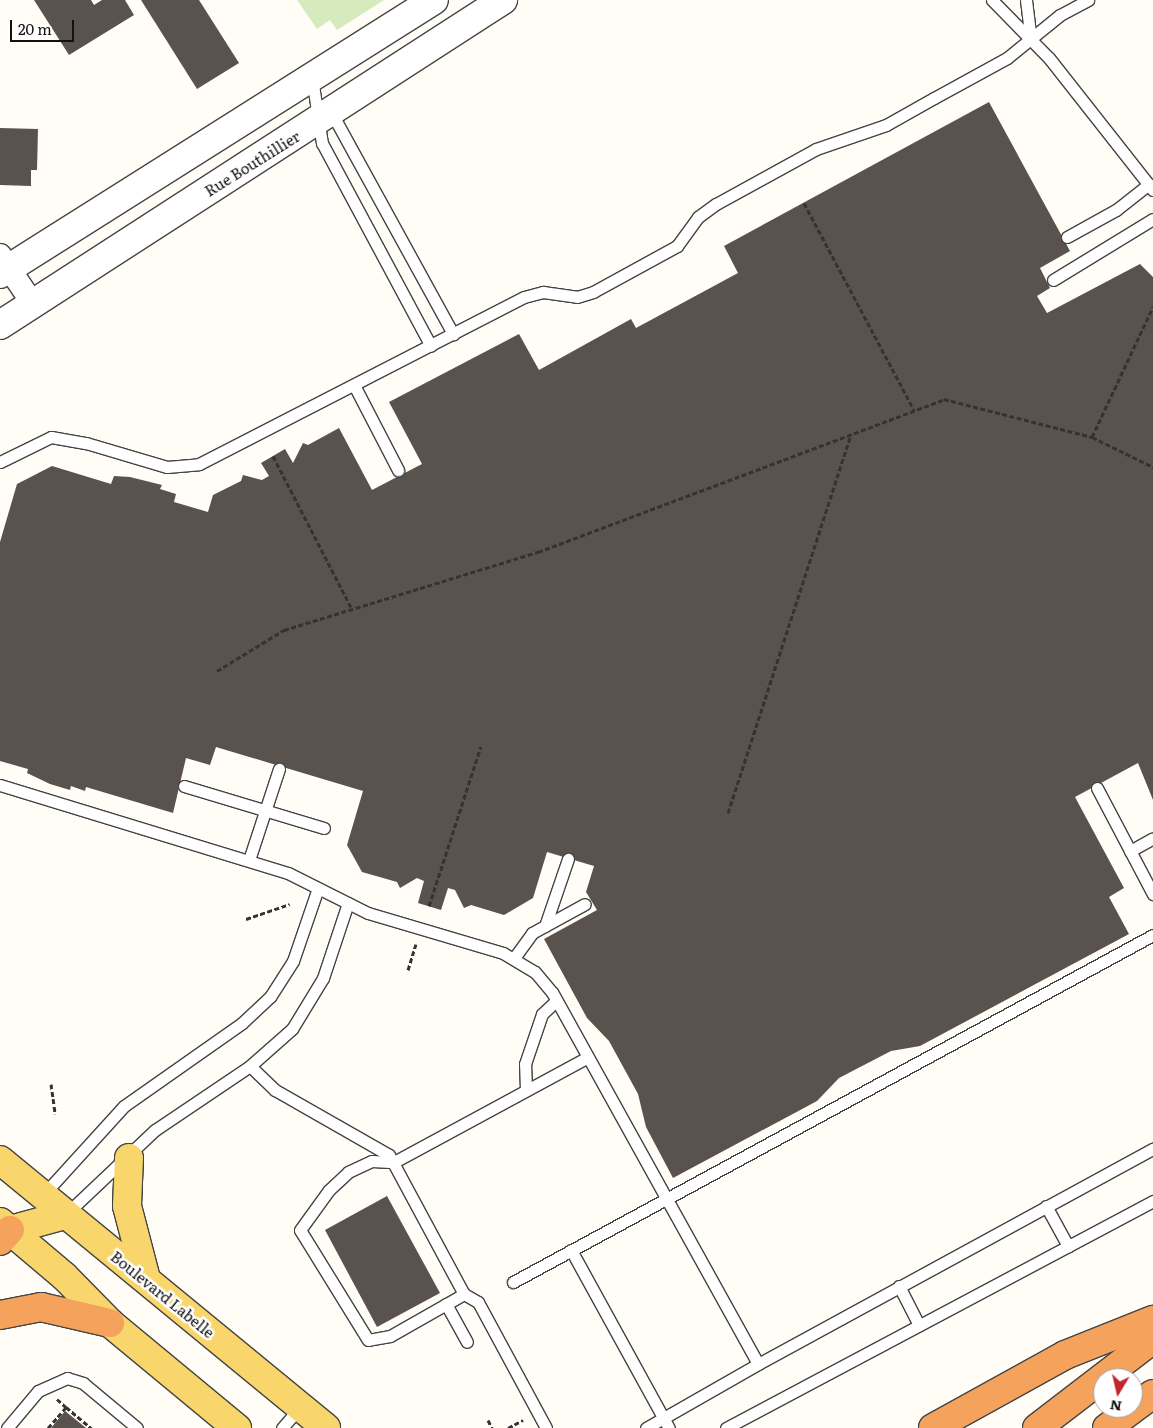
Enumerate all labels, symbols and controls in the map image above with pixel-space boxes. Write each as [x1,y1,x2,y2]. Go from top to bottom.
scale bar [12,10,76,42]
text: 20 m [18,17,52,40]
street label: Rue Bouthillier [201,127,303,199]
street label: Boulevard Labelle [108,1247,218,1341]
north arrow [1093,1368,1143,1418]
text: N [1108,1396,1123,1418]

